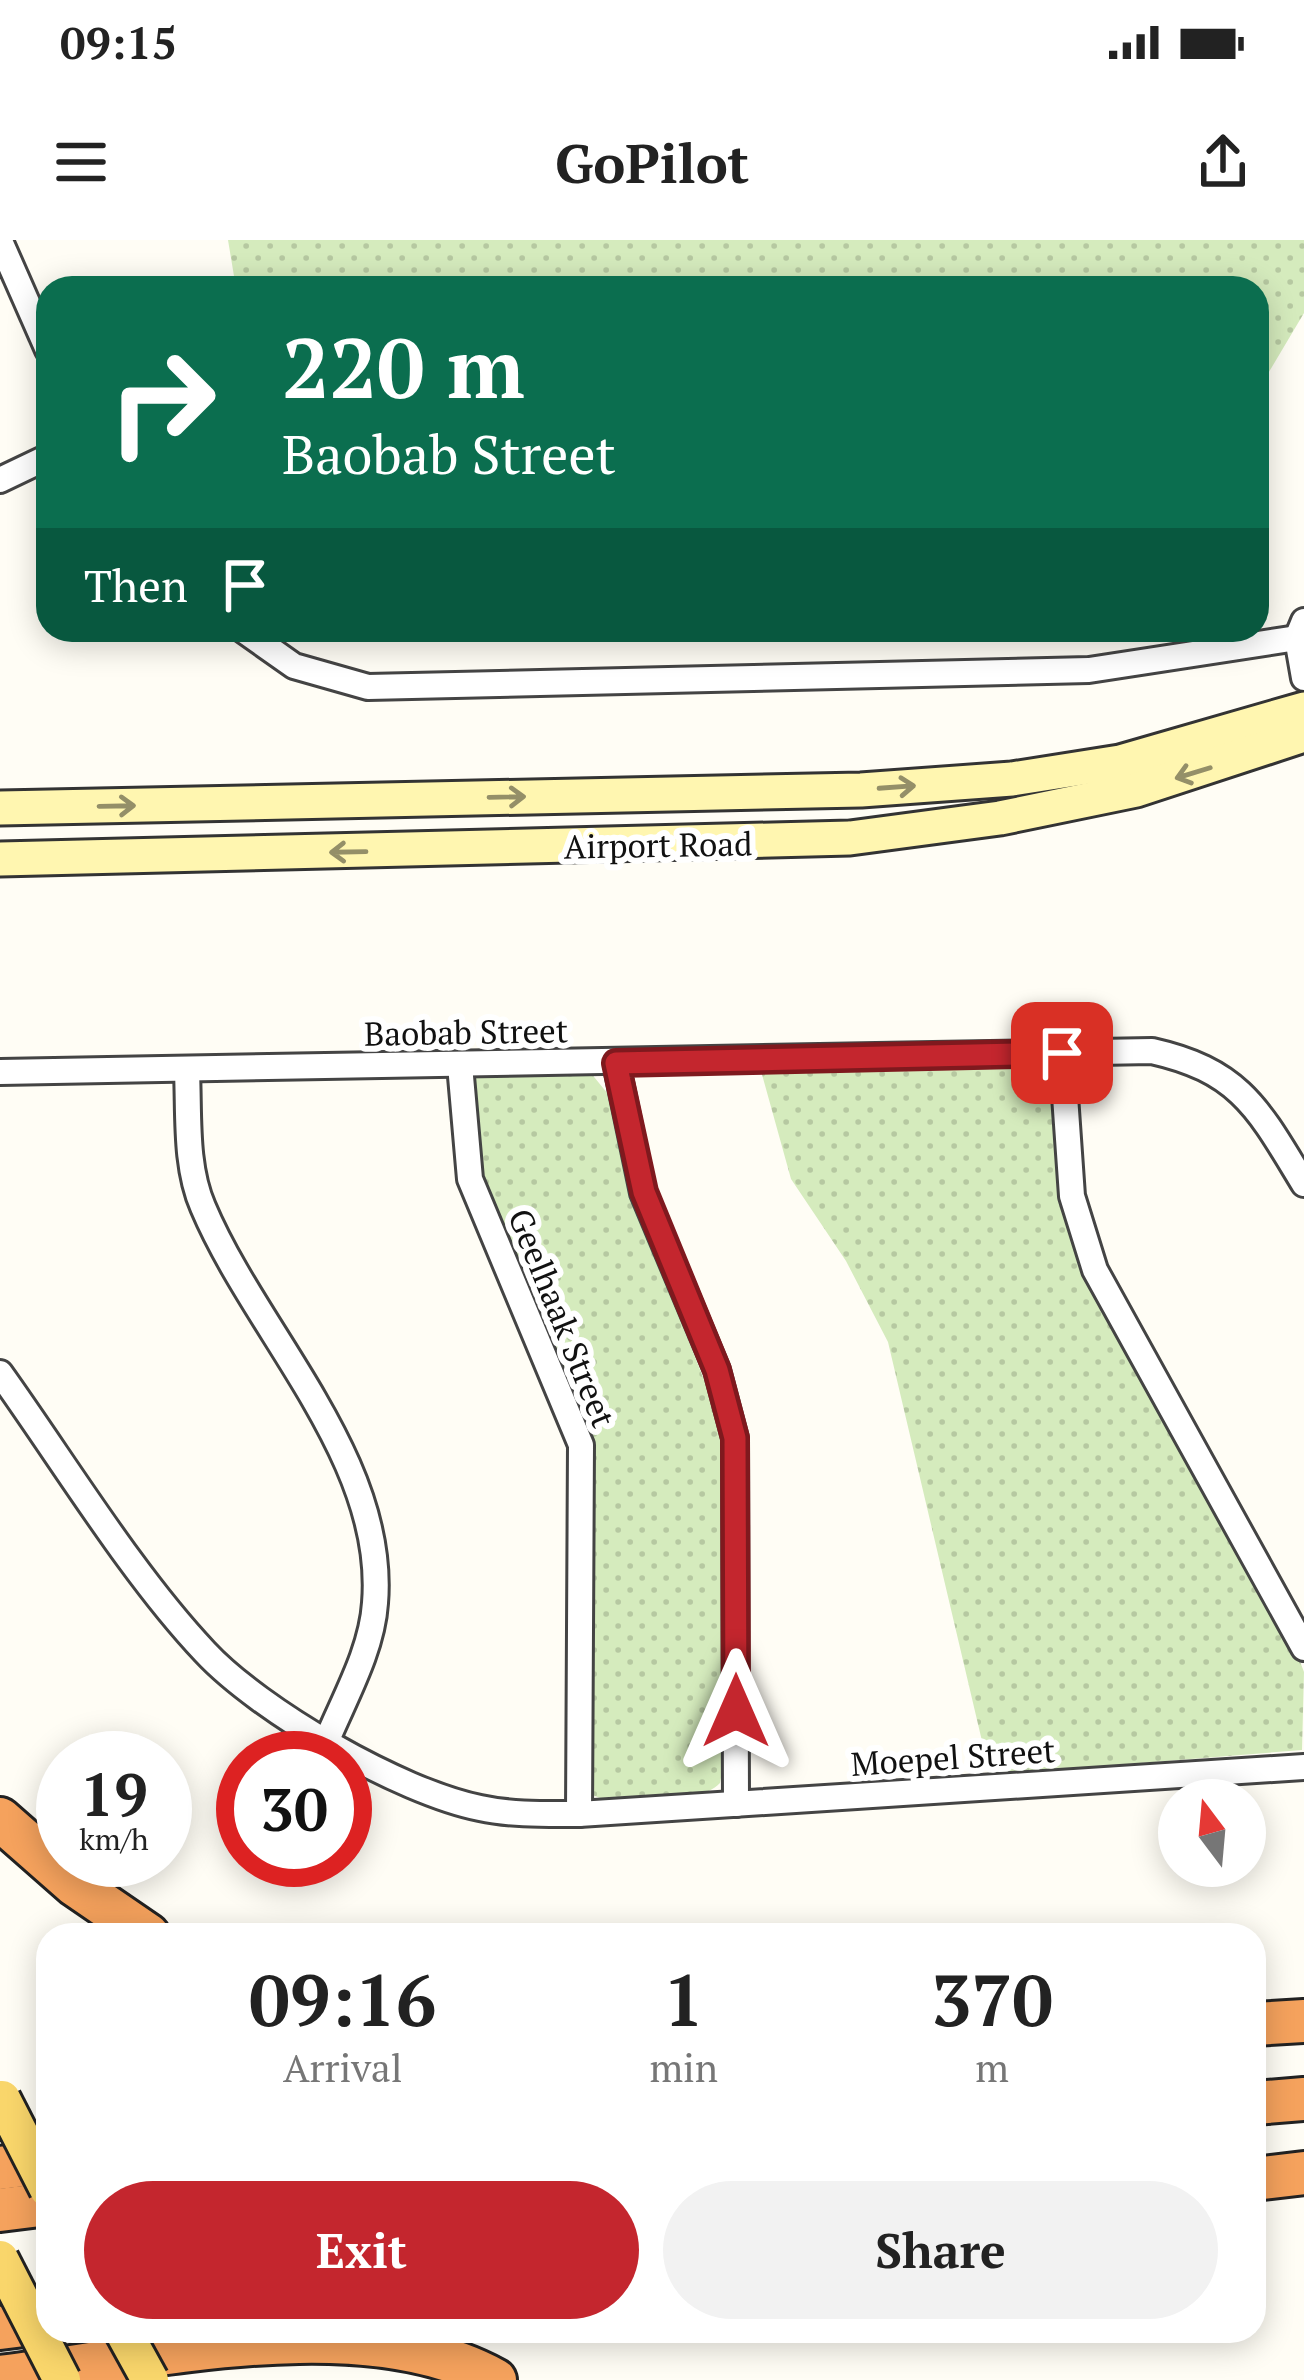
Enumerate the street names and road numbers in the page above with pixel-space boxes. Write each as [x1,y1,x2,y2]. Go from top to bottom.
street label: Airport Road [563,821,753,868]
street label: Baobab Street [364,1008,568,1055]
street label: Geelhaak Street [499,1202,626,1433]
street label: Moepel Street [849,1728,1057,1785]

